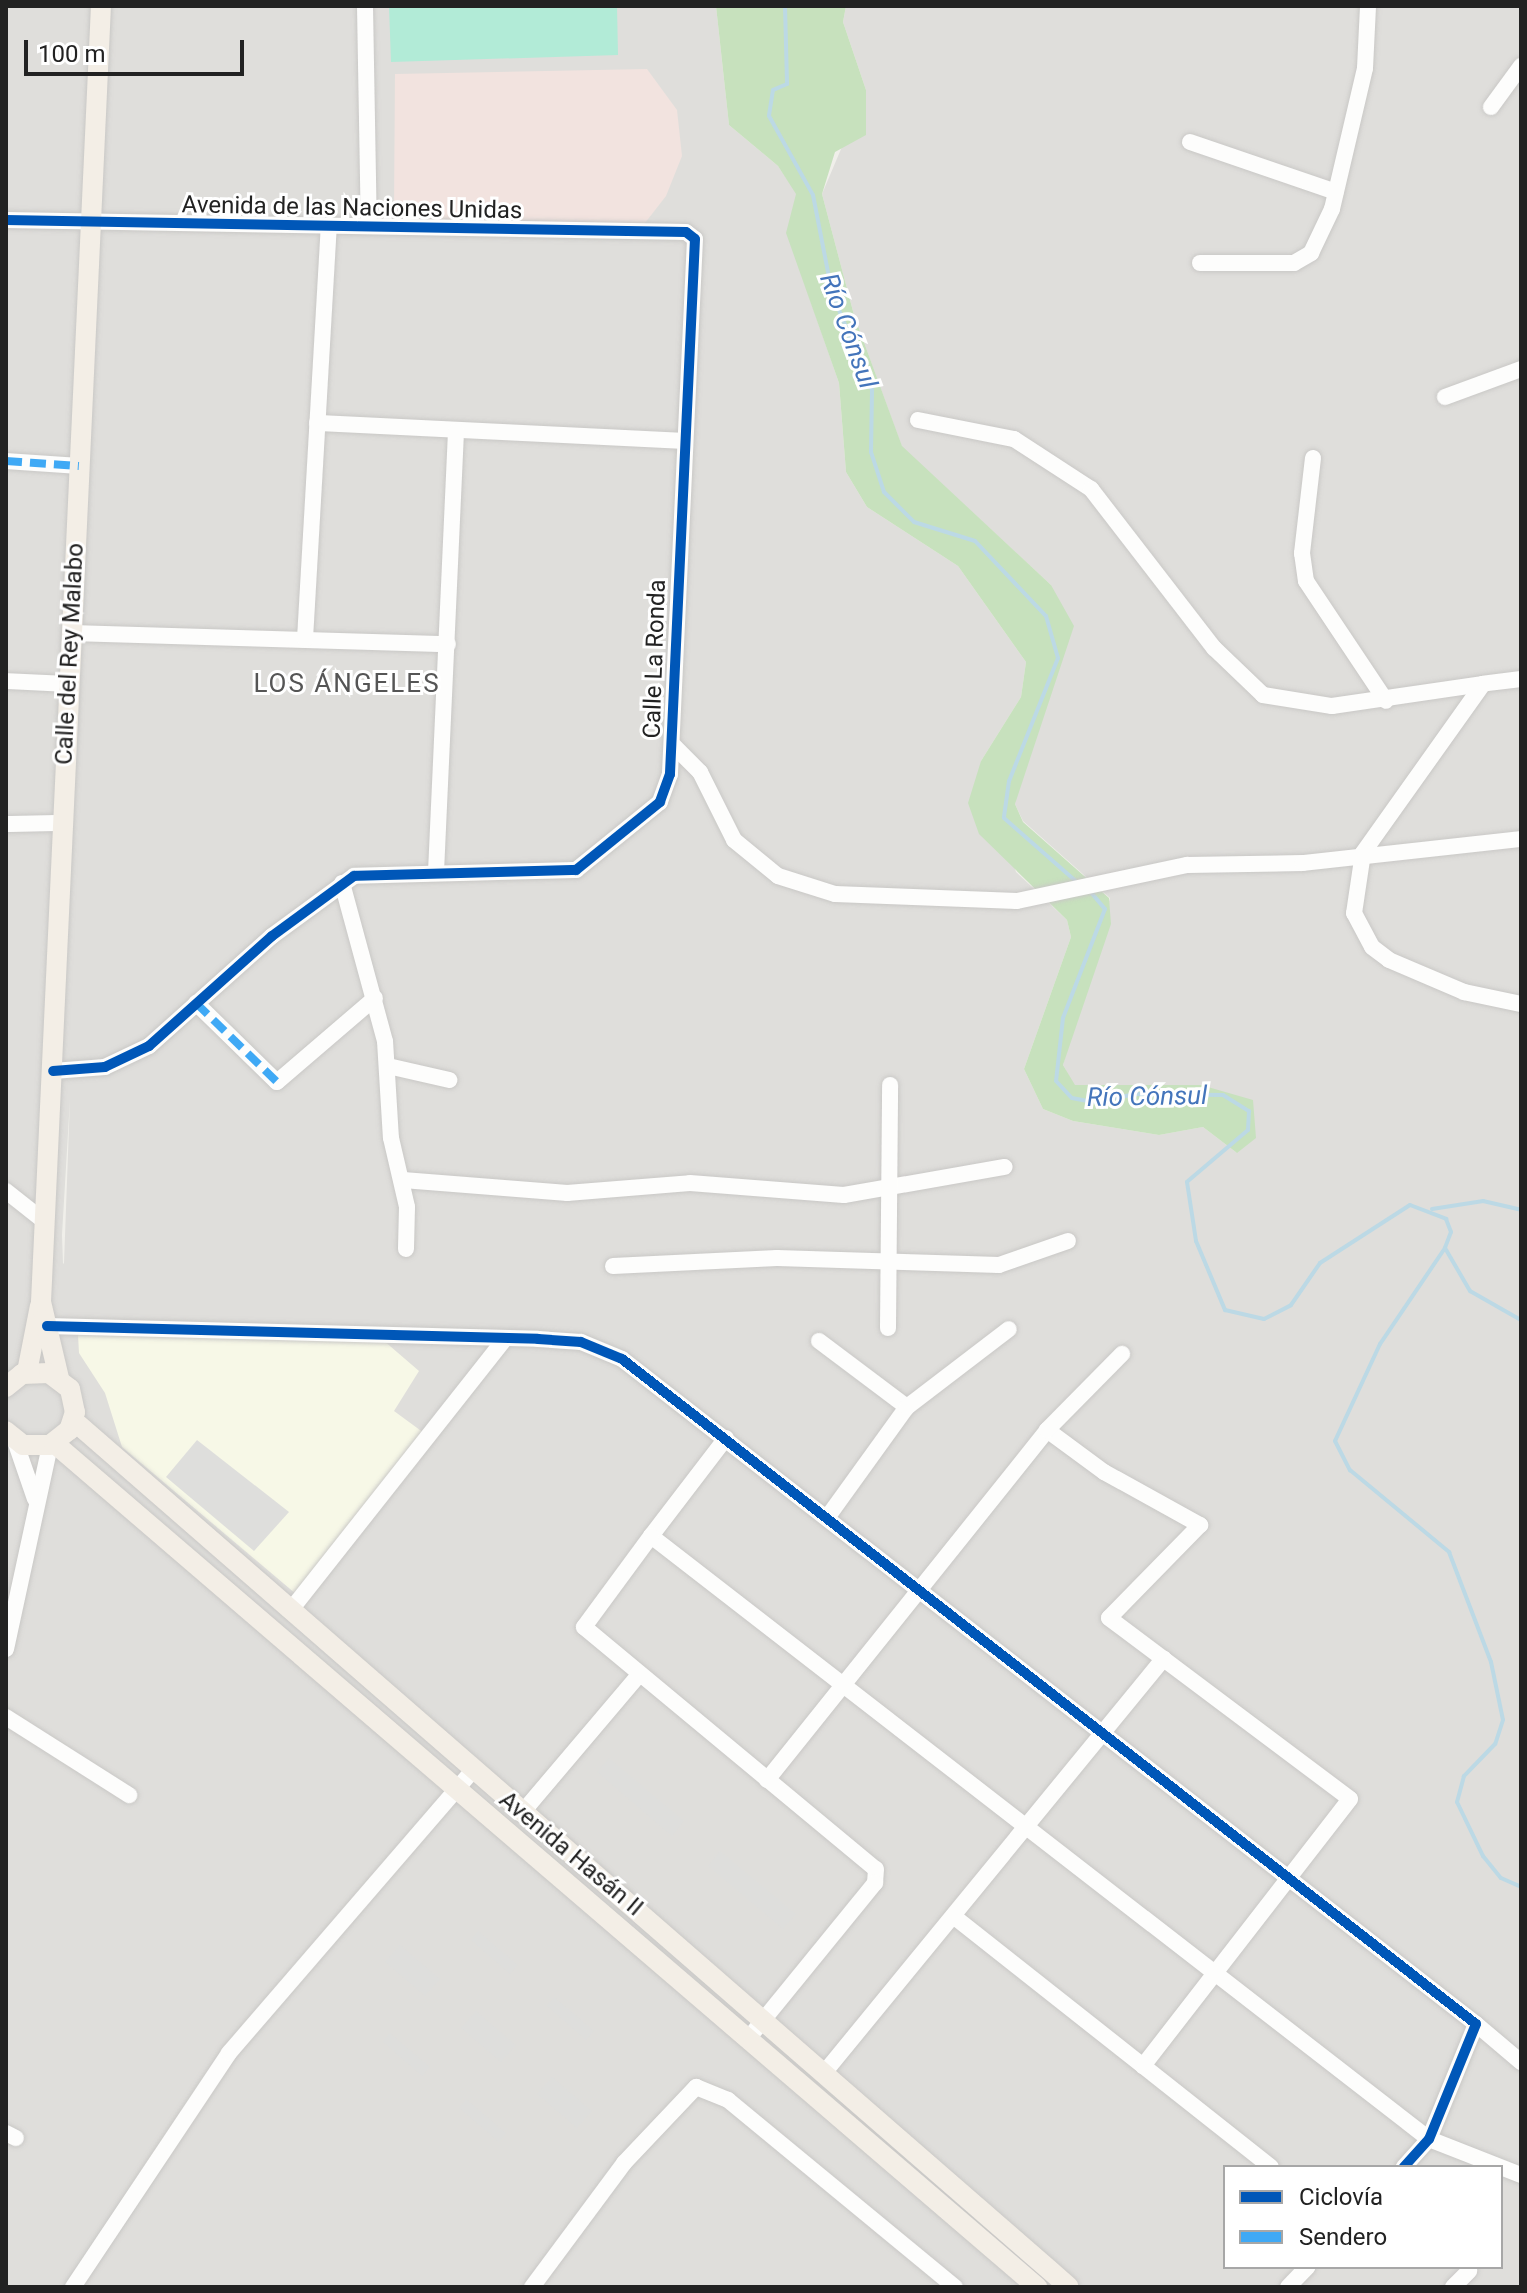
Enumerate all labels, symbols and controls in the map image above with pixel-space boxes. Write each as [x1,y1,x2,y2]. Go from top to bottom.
scale bar [28,24,248,74]
text: 100 m [38,40,105,68]
street label: Avenida de las Naciones Unidas [181,191,523,225]
water label: Río Cónsul [813,269,883,393]
street label: Calle del Rey Malabo [50,542,90,766]
street label: Calle La Ronda [638,579,672,739]
district label: LOS ÁNGELES [253,668,441,700]
water label: Río Cónsul [1087,1080,1207,1114]
street label: Avenida Hasán II [493,1786,649,1922]
legend [1223,2165,1503,2269]
text: Ciclovía [1299,2183,1383,2211]
text: Sendero [1299,2223,1387,2251]

